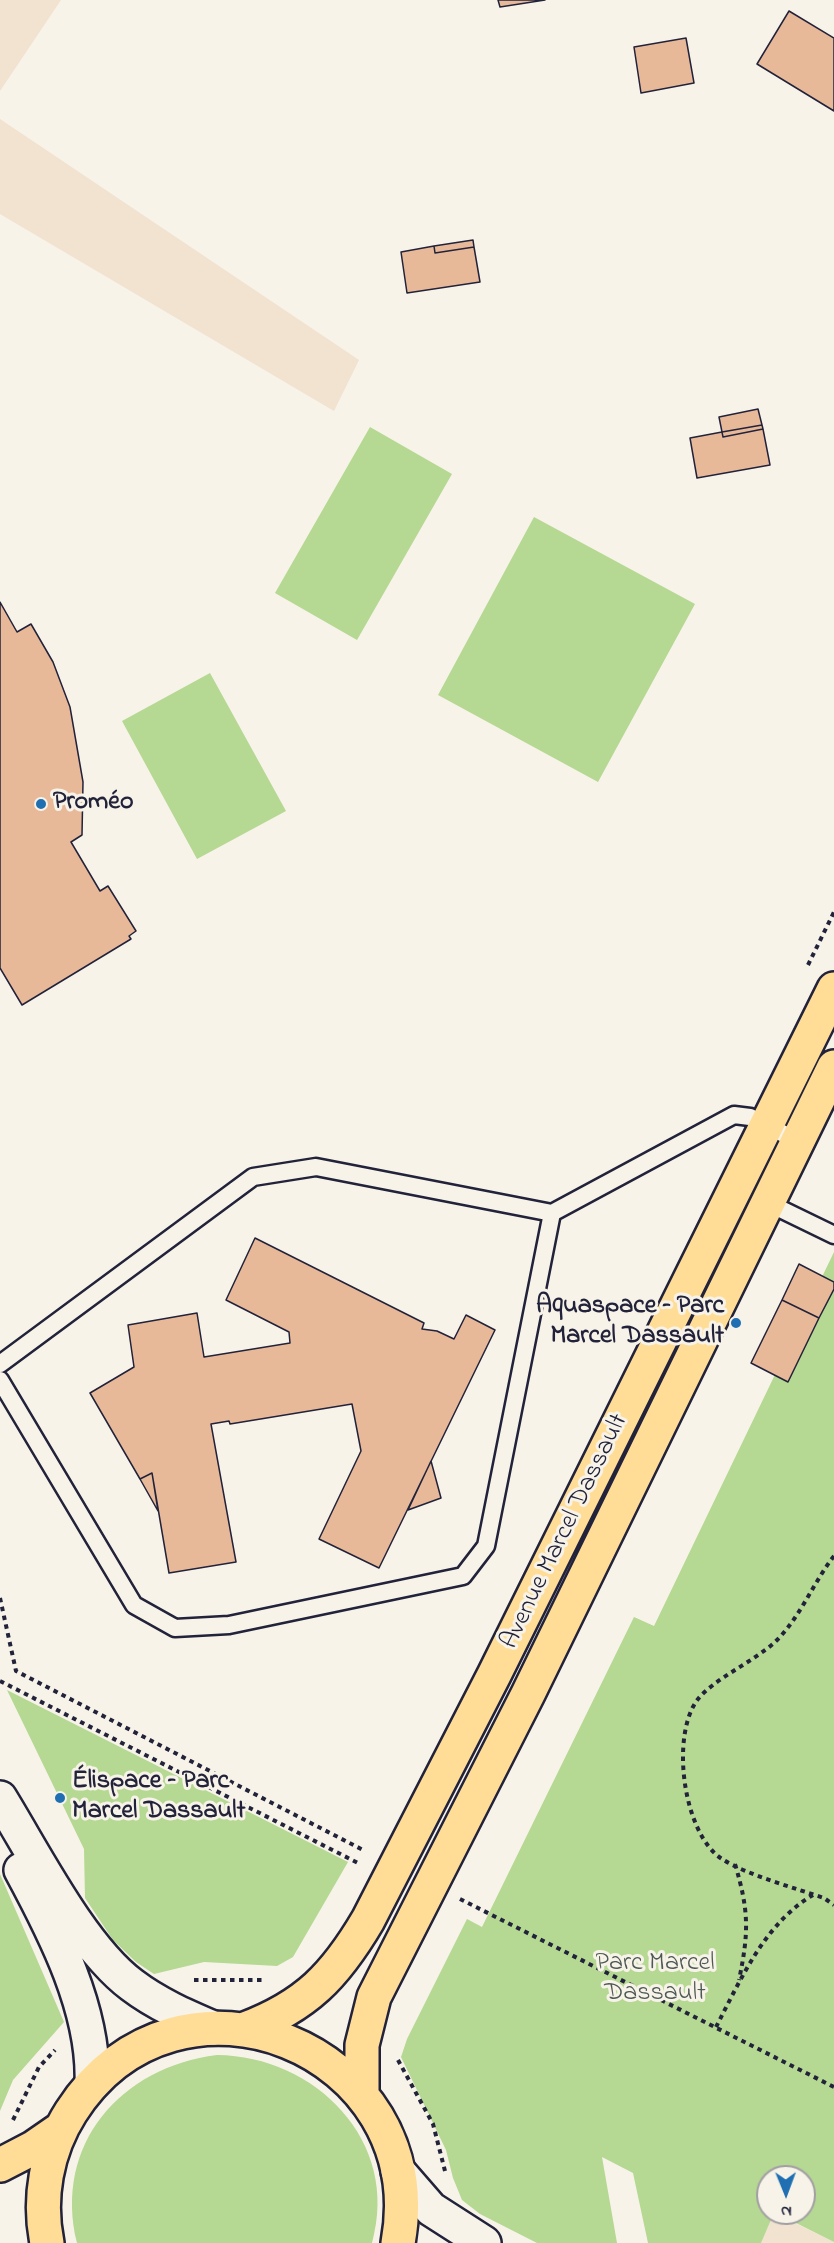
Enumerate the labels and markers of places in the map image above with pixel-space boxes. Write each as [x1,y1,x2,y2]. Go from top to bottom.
place label: Proméo [53,788,133,820]
marker: Proméo [34,797,48,811]
place label: Aquaspace – Parc Marcel Dassault [536,1292,724,1354]
marker: Aquaspace – Parc Marcel Dassault [729,1316,743,1330]
place label: Élispace – Parc Marcel Dassault [72,1767,245,1828]
marker: Élispace – Parc Marcel Dassault [53,1791,67,1805]

